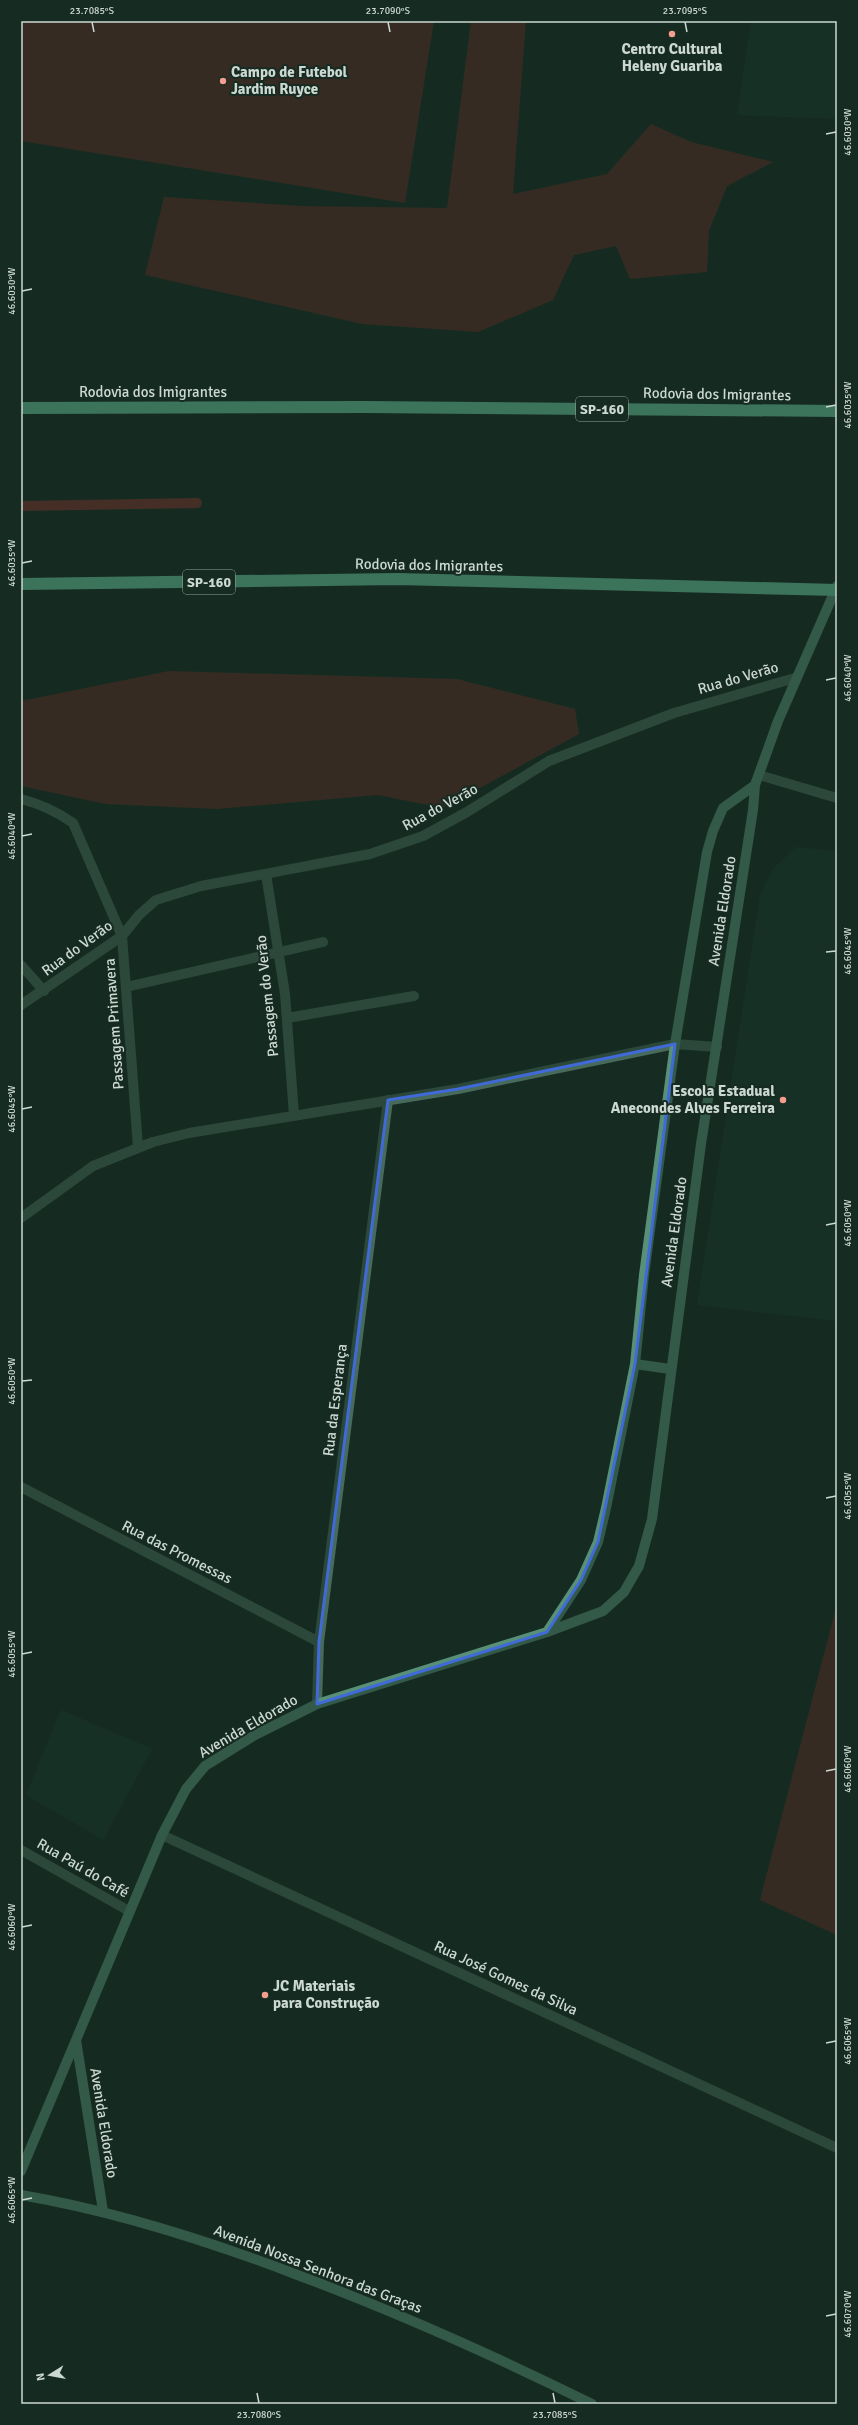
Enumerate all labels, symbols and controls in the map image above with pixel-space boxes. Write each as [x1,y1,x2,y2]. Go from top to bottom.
text: 23.7085°S [70,5,115,17]
text: 23.7090°S [366,5,411,17]
text: 23.7095°S [663,5,708,17]
marker: Centro Cultural Heleny Guariba [667,29,677,39]
place label: Centro Cultural Heleny Guariba [621,40,723,75]
place label: Campo de Futebol Jardim Ruyce [231,63,348,98]
marker: Campo de Futebol Jardim Ruyce [218,76,228,86]
text: 46.6030°W [842,108,854,156]
text: 46.6030°W [6,267,18,315]
text: 46.6035°W [842,381,854,429]
street label: Rodovia dos Imigrantes [79,383,228,401]
street label: Rodovia dos Imigrantes [643,384,792,404]
road number: SP-160 [576,397,628,421]
text: 46.6035°W [6,539,18,587]
street label: Rodovia dos Imigrantes [355,555,504,575]
road number: SP-160 [183,570,235,594]
text: 46.6040°W [842,654,854,702]
street label: Rua do Verão [696,658,781,698]
street label: Rua do Verão [399,779,481,834]
text: 46.6040°W [6,812,18,860]
street label: Avenida Eldorado [704,854,740,967]
street label: Rua do Verão [38,916,116,980]
text: 46.6045°W [842,927,854,975]
street label: Passagem do Verão [252,934,282,1058]
street label: Passagem Primavera [100,958,128,1090]
place label: Escola Estadual Anecondes Alves Ferreira [611,1082,775,1117]
text: 46.6045°W [6,1085,18,1133]
marker: Escola Estadual Anecondes Alves Ferreira [778,1095,788,1105]
street label: Avenida Eldorado [657,1175,691,1288]
text: 46.6050°W [842,1199,854,1247]
street label: Rua da Esperança [319,1343,351,1457]
text: 46.6050°W [6,1357,18,1405]
text: 46.6055°W [842,1472,854,1520]
street label: Rua das Promessas [119,1516,236,1588]
text: 46.6055°W [6,1630,18,1678]
street label: Avenida Eldorado [195,1690,301,1762]
text: 46.6060°W [842,1745,854,1793]
street label: Rua Paú do Café [34,1834,132,1902]
text: 46.6060°W [6,1903,18,1951]
street label: Rua José Gomes da Silva [431,1937,581,2019]
place label: JC Materiais para Construção [273,1977,380,2012]
marker: JC Materiais para Construção [260,1990,270,2000]
text: 46.6065°W [842,2017,854,2065]
street label: Avenida Eldorado [86,2067,122,2180]
text: 46.6065°W [6,2176,18,2224]
street label: Avenida Nossa Senhora das Graças [211,2221,425,2317]
text: 46.6070°W [842,2290,854,2338]
north arrow [30,2355,70,2395]
text: N [34,2372,48,2382]
text: 23.7080°S [237,2409,282,2421]
text: 23.7085°S [533,2409,578,2421]

